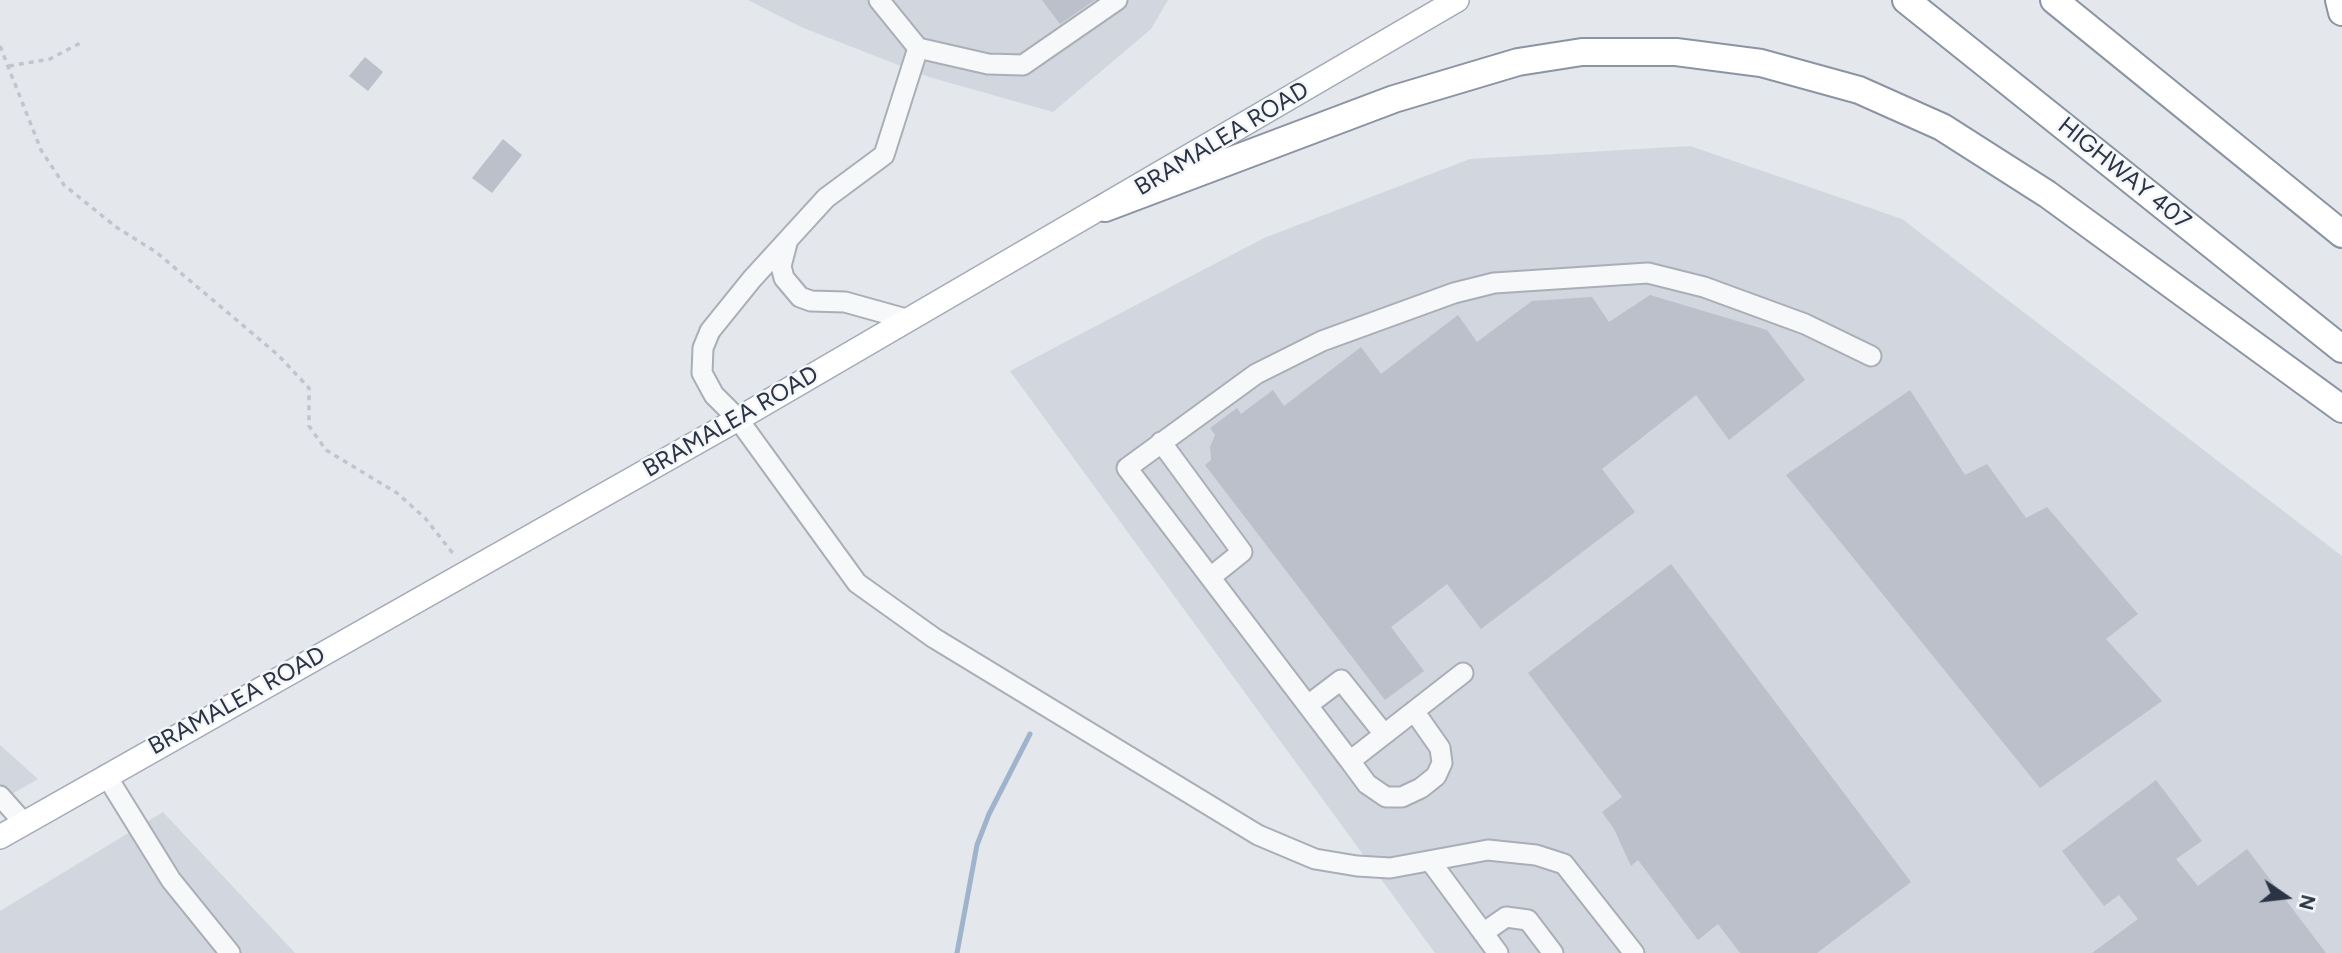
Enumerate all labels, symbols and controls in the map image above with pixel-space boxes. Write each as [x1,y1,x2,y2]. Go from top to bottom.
street label: BRAMALEA ROAD [1130,76,1314,202]
street label: HIGHWAY 407 [2052,112,2196,236]
street label: BRAMALEA ROAD [638,360,824,484]
street label: BRAMALEA ROAD [144,640,330,762]
north arrow [2251,862,2321,932]
text: N [2294,892,2320,912]

